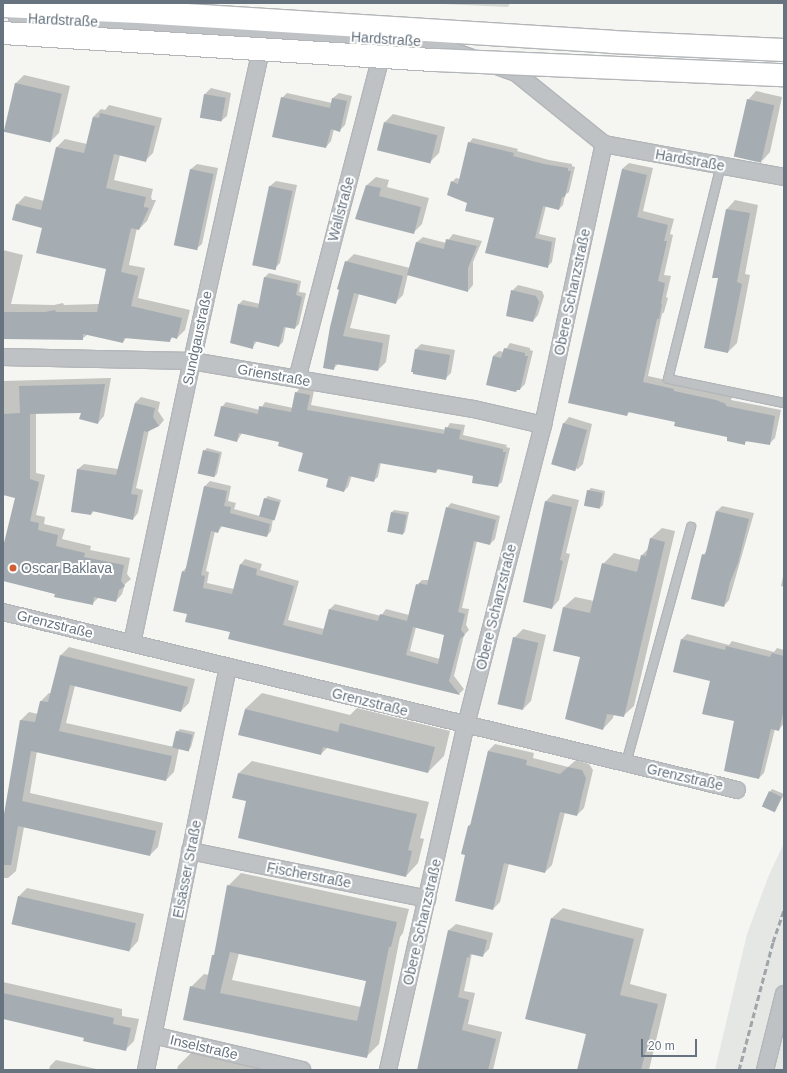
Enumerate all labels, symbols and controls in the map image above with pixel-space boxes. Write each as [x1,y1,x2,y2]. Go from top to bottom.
street label: Hardstraße [28,10,98,30]
street label: Hardstraße [350,28,422,50]
street label: Hardstraße [654,146,726,174]
street label: Wallstraße [324,175,358,243]
street label: Obere Schanzstraße [550,227,594,357]
street label: Sundgaustraße [179,289,215,387]
street label: Grienstraße [236,360,312,390]
street label: Obere Schanzstraße [472,542,520,672]
place label: Oscar Baklava [21,560,112,576]
marker: Oscar Baklava [8,563,18,573]
street label: Grenzstraße [15,606,95,642]
street label: Grenzstraße [330,684,410,720]
street label: Grenzstraße [645,760,725,794]
street label: Elsässer Straße [169,819,205,919]
street label: Obere Schanzstraße [399,857,445,987]
street label: Fischerstraße [265,859,353,891]
street label: Inselstraße [168,1031,240,1063]
scale bar [643,1031,699,1057]
text: 20 m [648,1039,675,1053]

